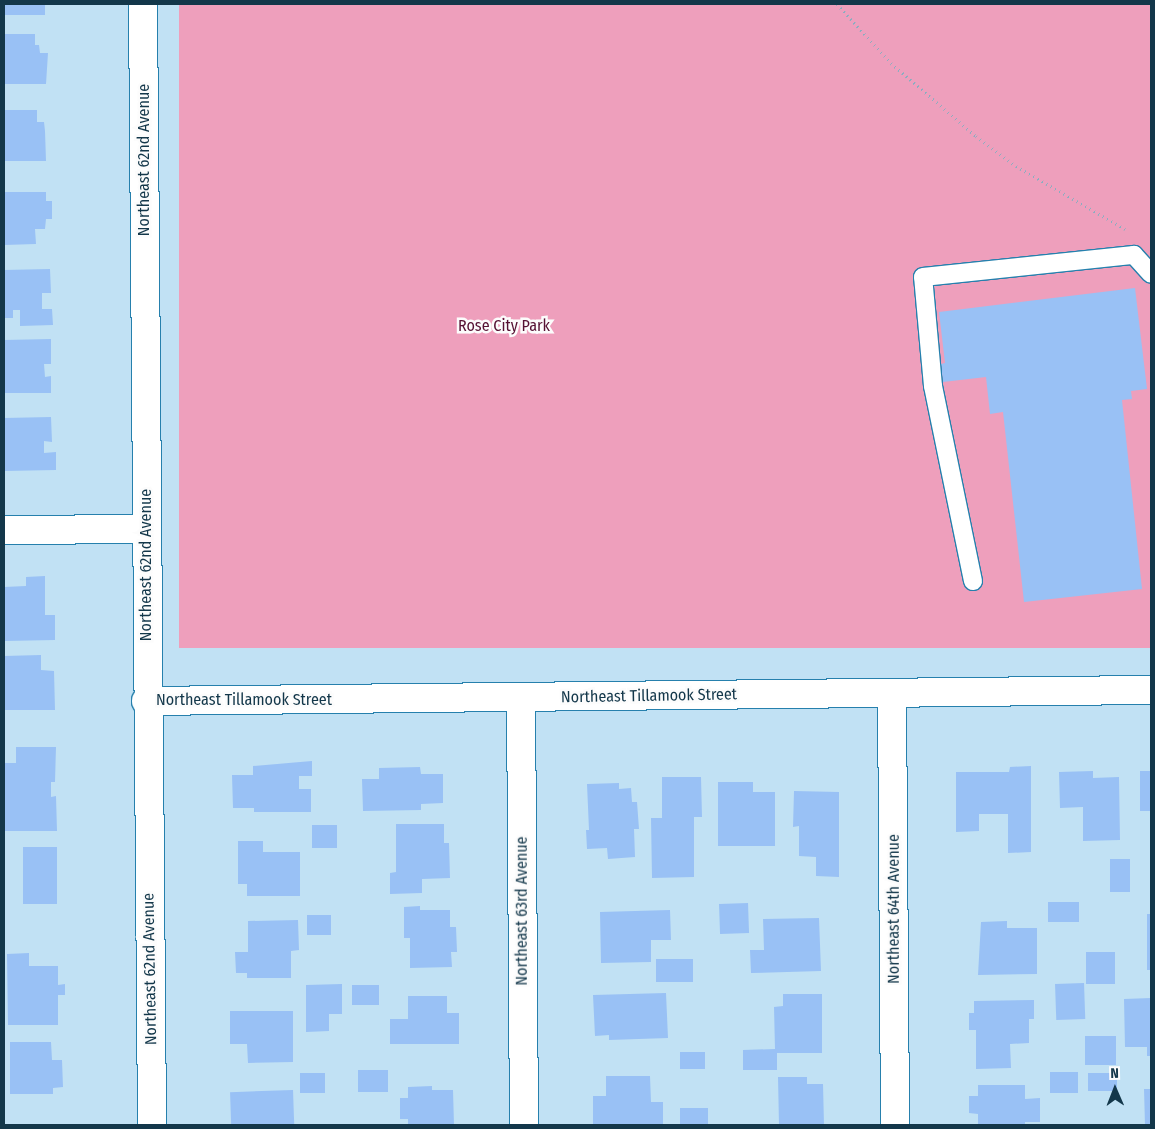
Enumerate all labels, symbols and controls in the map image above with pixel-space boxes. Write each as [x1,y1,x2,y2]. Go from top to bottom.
street label: Northeast 62nd Avenue [134,84,154,236]
park label: Rose City Park [458,316,550,336]
street label: Northeast 62nd Avenue [136,489,156,641]
street label: Northeast Tillamook Street [561,685,737,707]
street label: Northeast Tillamook Street [156,690,332,710]
street label: Northeast 64th Avenue [884,834,904,984]
street label: Northeast 63rd Avenue [512,836,532,986]
street label: Northeast 62nd Avenue [139,893,161,1045]
north arrow [1090,1064,1140,1114]
text: N [1110,1065,1119,1082]

